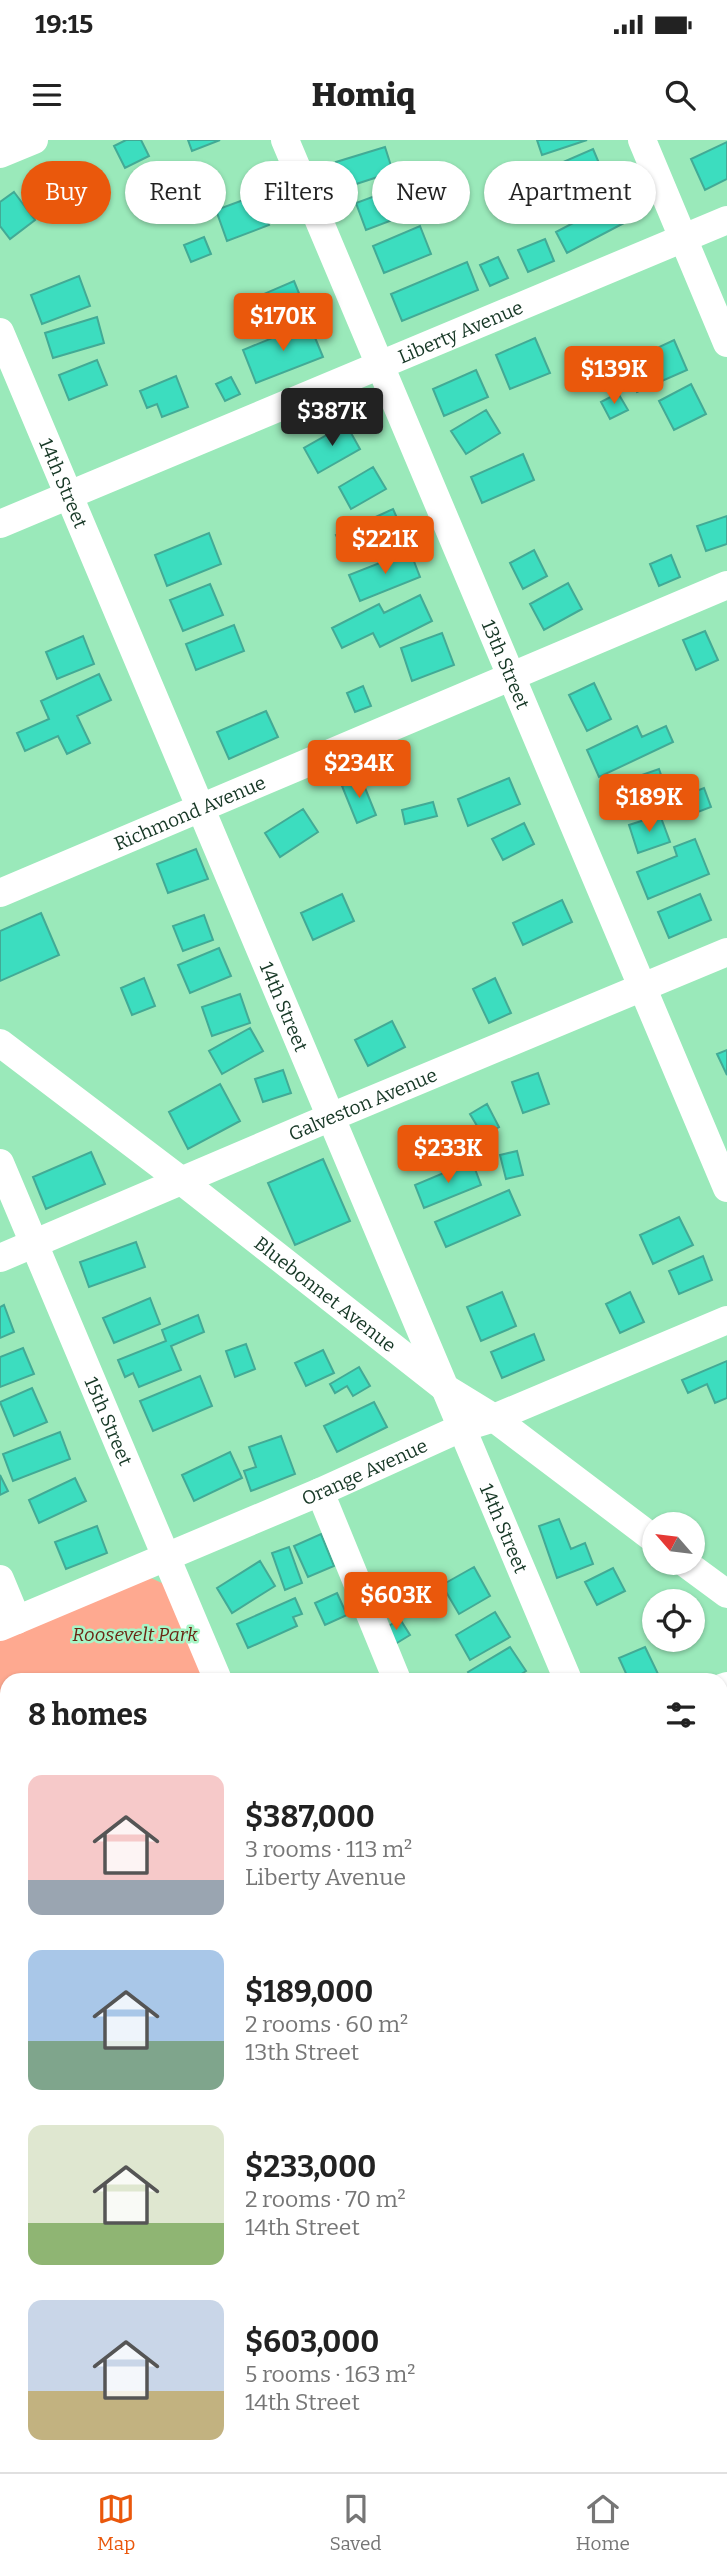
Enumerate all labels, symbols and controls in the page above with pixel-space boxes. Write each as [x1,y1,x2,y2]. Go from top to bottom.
text: 19:15 [35,9,93,40]
icon: menu [28,76,66,114]
text: Homiq [312,76,415,114]
icon: search [661,76,699,114]
chip: Buy [21,161,111,224]
chip: Rent [125,161,226,224]
chip: Filters [240,161,358,224]
chip: New [372,161,470,224]
chip: Apartment [484,161,656,224]
pin: $170K [234,294,332,353]
street label: Liberty Avenue [395,296,526,368]
text: $170K [250,302,316,330]
pin: $139K [565,346,663,406]
text: $139K [580,355,648,383]
pin: $387K [283,388,381,448]
text: $387K [297,397,367,425]
street label: 14th Street [34,435,92,532]
pin: $221K [336,516,434,576]
text: $221K [352,525,418,553]
street label: 13th Street [477,617,535,713]
pin: $234K [310,740,408,800]
text: $234K [324,749,394,777]
street label: Richmond Avenue [111,771,269,855]
pin: $189K [600,774,698,834]
text: $189K [615,783,683,811]
street label: 14th Street [255,959,313,1055]
street label: Galveston Avenue [285,1063,440,1146]
pin: $233K [399,1126,497,1185]
text: $233K [413,1134,483,1162]
street label: Bluebonnet Avenue [250,1232,400,1357]
street label: 15th Street [79,1373,137,1469]
street label: Orange Avenue [298,1434,431,1510]
street label: 14th Street [475,1480,533,1577]
north arrow [642,1512,705,1575]
map controls [642,1512,705,1652]
pin: $603K [347,1572,445,1632]
text: $603K [360,1581,432,1609]
button: locate [642,1589,705,1652]
park label: Roosevelt Park [72,1623,198,1646]
icon: filters [662,1696,700,1734]
text: 8 homes [28,1697,148,1733]
text: $387,000 [245,1799,375,1835]
icon: home [84,1803,168,1887]
text: 3 rooms · 113 m² [245,1835,412,1863]
text: Liberty Avenue [245,1863,406,1891]
text: $189,000 [245,1974,373,2010]
icon: home [84,1978,168,2062]
text: 2 rooms · 60 m² [245,2010,408,2038]
text: 13th Street [245,2038,359,2066]
text: $233,000 [245,2149,376,2185]
icon: home [84,2153,168,2237]
text: 2 rooms · 70 m² [245,2185,406,2213]
text: 14th Street [245,2213,360,2241]
text: $603,000 [245,2324,379,2360]
icon: home [84,2328,168,2412]
text: 5 rooms · 163 m² [245,2360,415,2388]
text: 14th Street [245,2388,360,2416]
tab: Map [97,2490,135,2555]
tab: Saved [329,2490,382,2555]
tab: Home [576,2490,630,2555]

